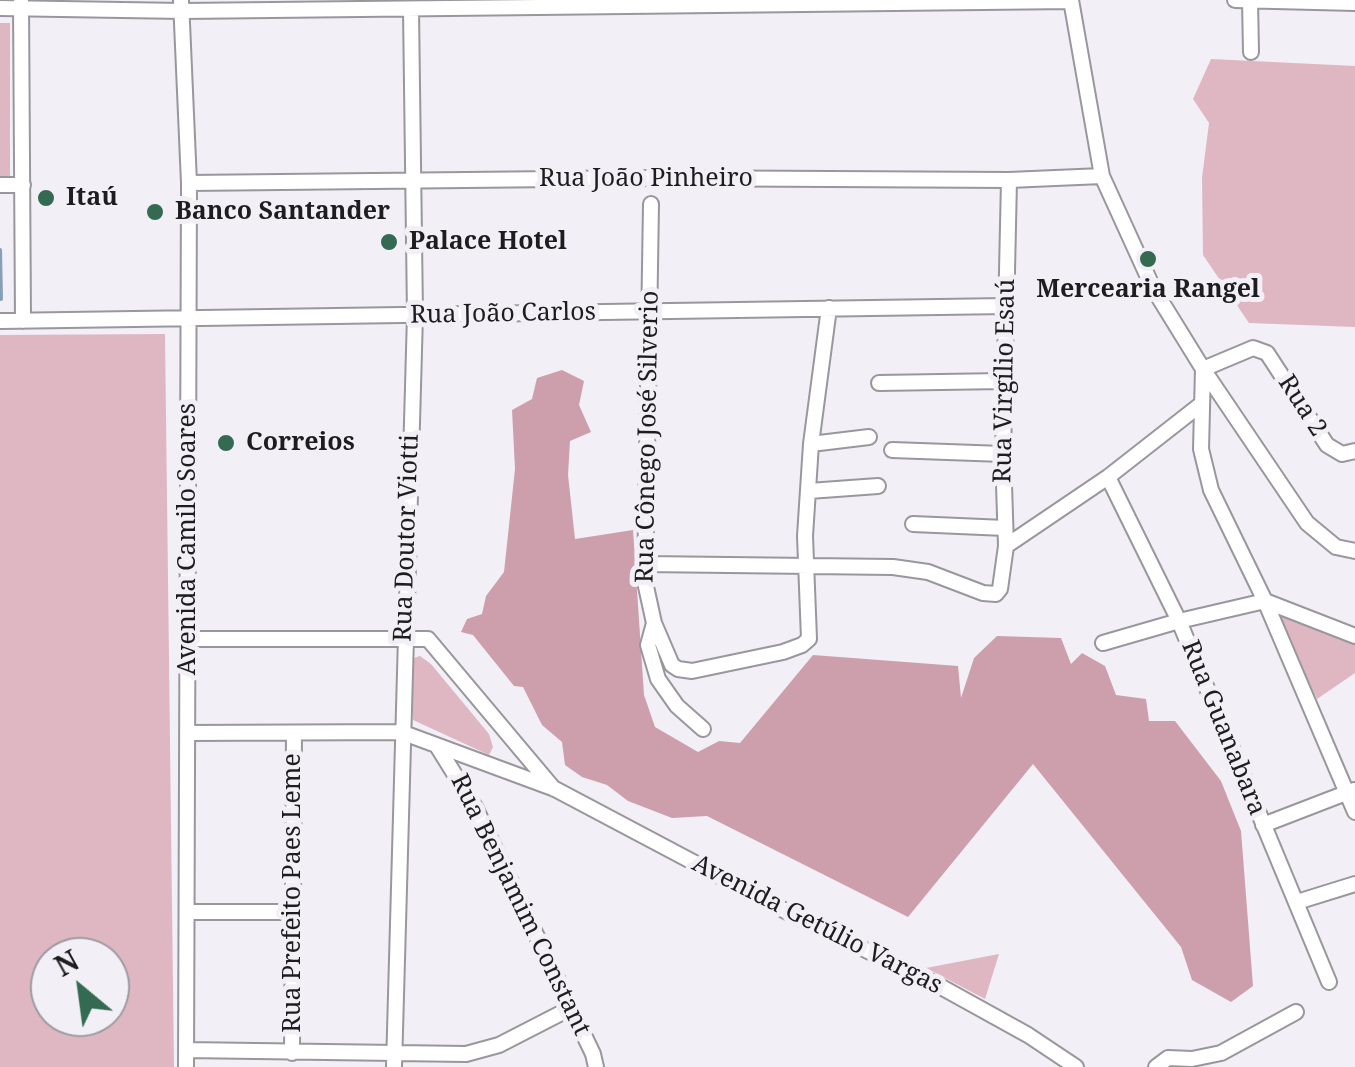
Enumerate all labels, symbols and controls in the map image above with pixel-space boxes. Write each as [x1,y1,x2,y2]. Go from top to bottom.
street label: Rua João Pinheiro [539,164,753,194]
place label: Itaú [66,183,118,213]
marker: Itaú [35,187,57,209]
place label: Banco Santander [175,197,390,227]
marker: Banco Santander [144,201,166,223]
place label: Palace Hotel [409,227,567,257]
marker: Palace Hotel [378,231,400,253]
marker: Mercearia Rangel [1137,248,1159,270]
place label: Mercearia Rangel [1036,275,1260,305]
street label: Rua Virgílio Esaú [988,279,1022,483]
street label: Rua Cônego José Silverio [630,291,666,583]
street label: Rua João Carlos [410,297,596,331]
street label: Rua 2 [1271,370,1333,442]
street label: Avenida Camilo Soares [173,403,203,675]
place label: Correios [246,428,355,458]
marker: Correios [215,432,237,454]
street label: Rua Doutor Viotti [388,434,426,642]
street label: Rua Guanabara [1174,636,1272,820]
street label: Rua Prefeito Paes Leme [278,753,308,1033]
street label: Rua Benjamim Constant [444,769,596,1041]
street label: Avenida Getúlio Vargas [687,849,947,1001]
north arrow [30,937,130,1037]
text: N [48,941,85,984]

